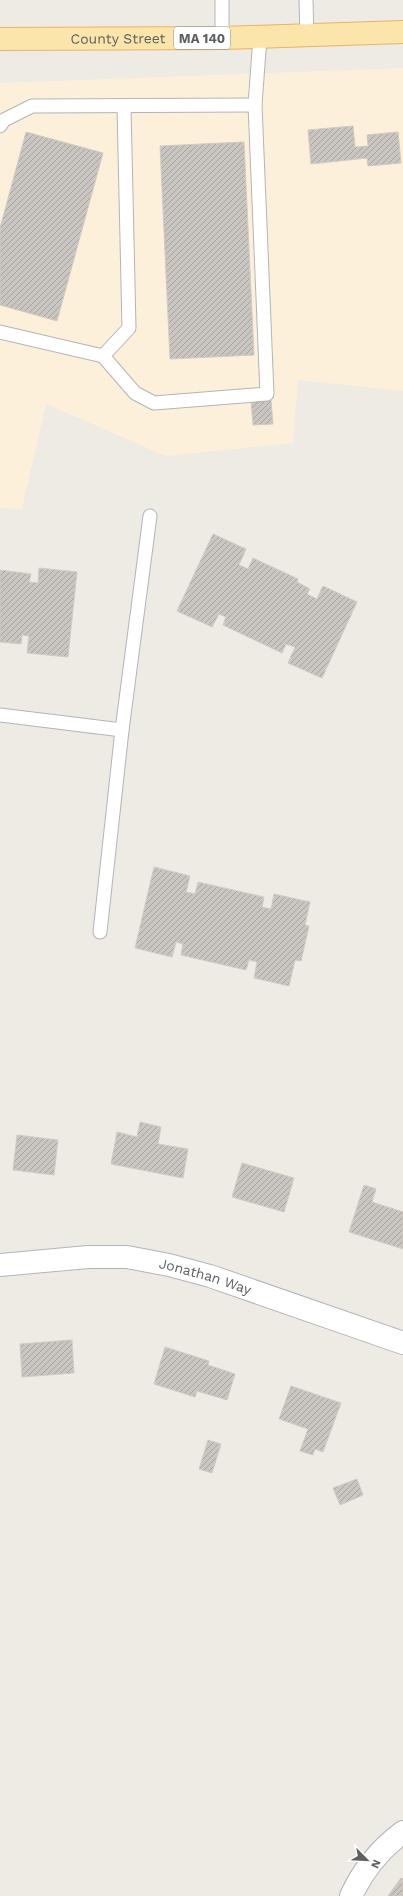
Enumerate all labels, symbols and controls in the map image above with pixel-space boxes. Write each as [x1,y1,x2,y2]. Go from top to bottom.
road number: MA 140 [174,27,230,49]
street label: County Street [70,30,166,47]
street label: Jonathan Way [158,1255,254,1298]
north arrow [347,1840,387,1880]
text: N [368,1857,383,1870]

